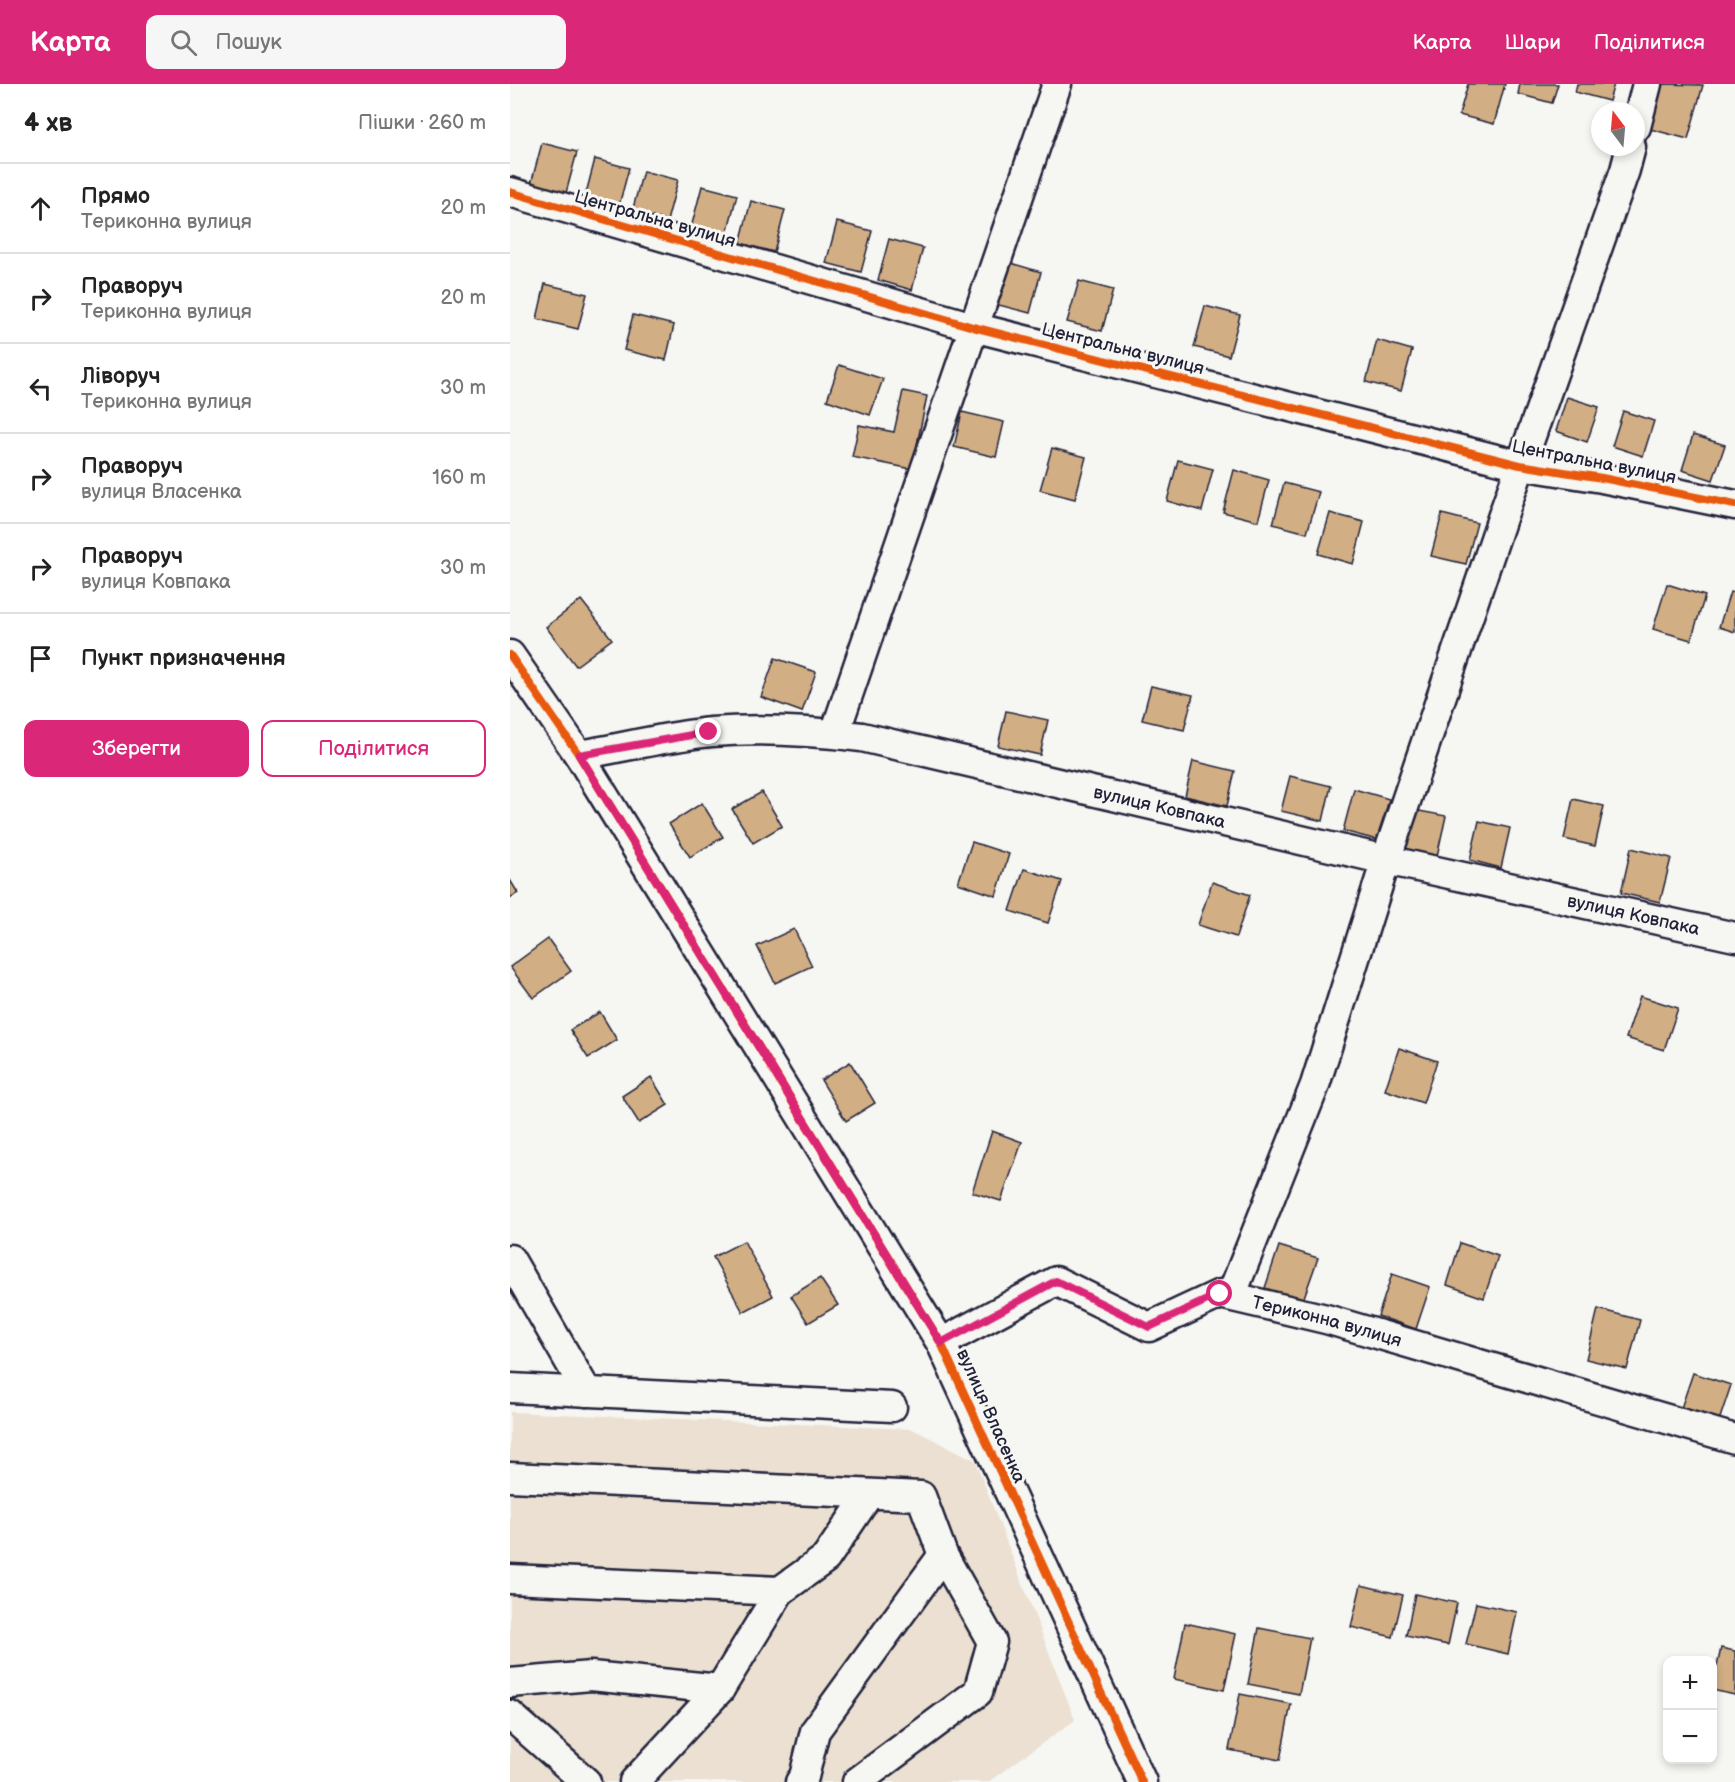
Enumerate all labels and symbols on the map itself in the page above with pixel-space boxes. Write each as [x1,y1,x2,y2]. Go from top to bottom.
north arrow [1591,102,1645,156]
street label: Центральна вулиця [572,186,738,252]
street label: Центральна вулиця [1040,319,1206,379]
street label: Центральна вулиця [1510,436,1678,488]
route end [695,718,721,744]
street label: вулиця Ковпака [1091,781,1228,833]
street label: вулиця Ковпака [1565,890,1702,939]
route start [1206,1280,1232,1306]
street label: Териконна вулиця [1250,1291,1404,1351]
street label: вулиця Власенка [952,1346,1030,1487]

